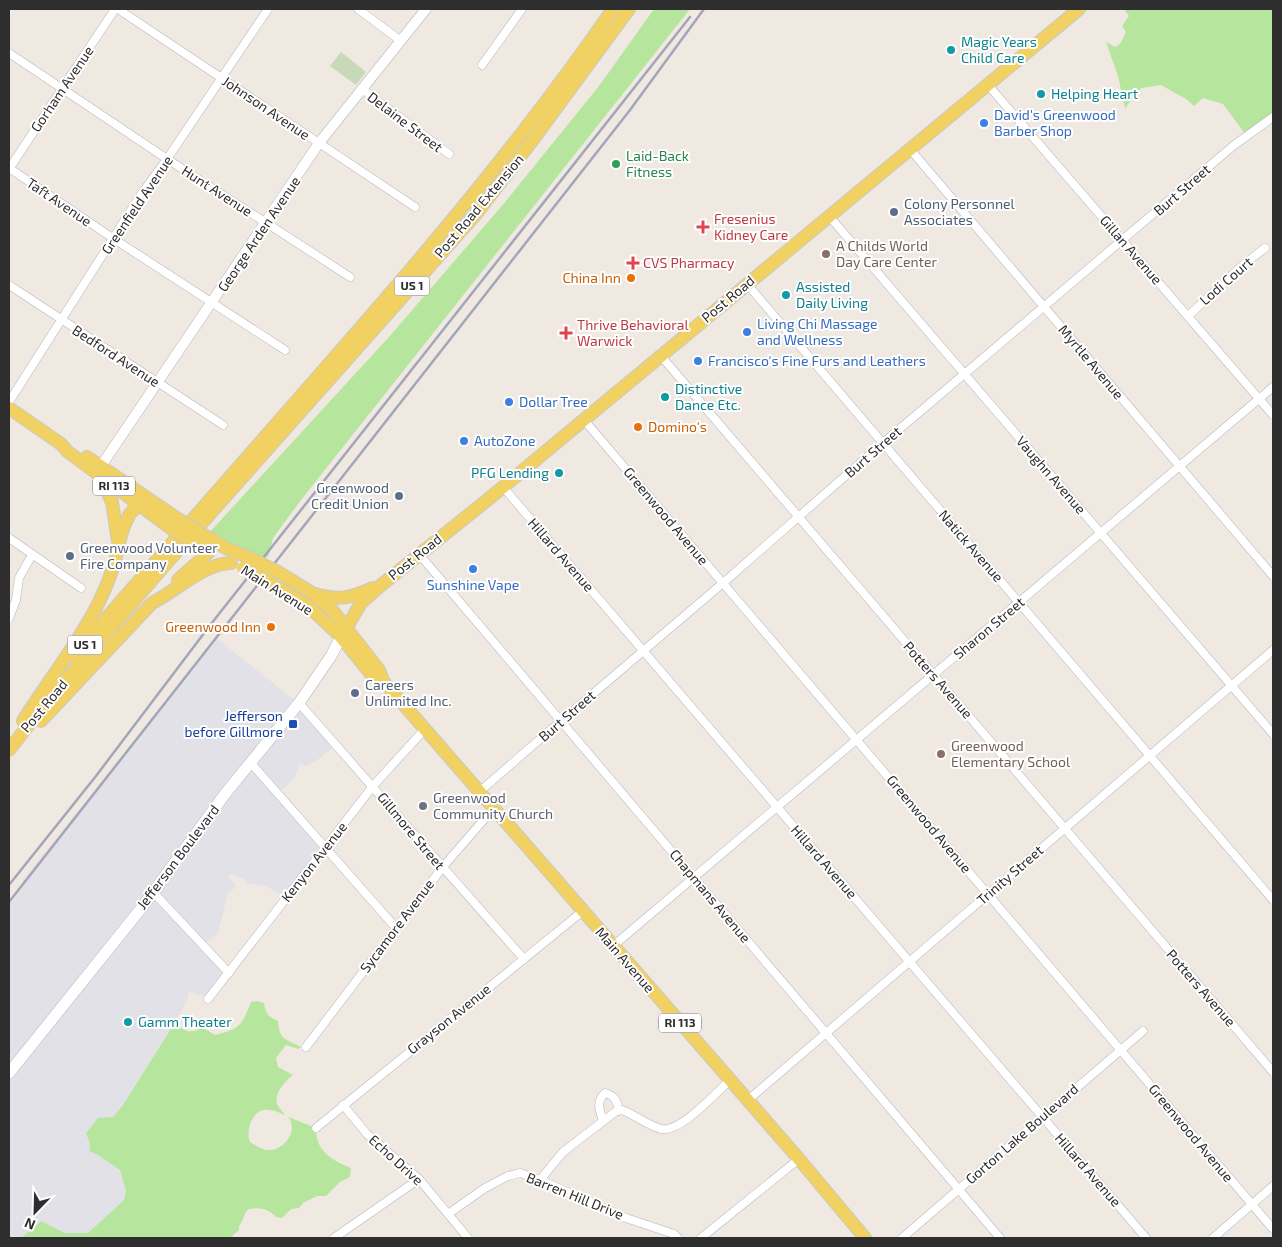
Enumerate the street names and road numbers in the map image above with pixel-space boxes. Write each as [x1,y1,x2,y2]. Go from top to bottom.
street label: Gorham Avenue [27,42,97,135]
street label: Johnson Avenue [219,72,313,143]
street label: Delaine Street [364,88,446,155]
street label: Post Road Extension [430,150,527,261]
street label: Greenfield Avenue [97,152,176,257]
street label: Burt Street [1150,160,1214,219]
street label: Hunt Avenue [179,162,256,220]
street label: George Arden Avenue [214,173,304,295]
street label: Taft Avenue [23,174,95,230]
street label: Gillan Avenue [1097,212,1166,288]
street label: Lodi Court [1196,253,1256,308]
street label: Post Road [698,272,758,326]
road number: US 1 [394,276,430,296]
street label: Bedford Avenue [69,321,163,390]
street label: Myrtle Avenue [1055,321,1127,402]
street label: Burt Street [841,422,905,481]
street label: Vaughn Avenue [1013,432,1090,517]
street label: Greenwood Avenue [620,463,712,568]
road number: RI 113 [93,476,135,496]
street label: Natick Avenue [935,506,1007,585]
street label: Hillard Avenue [525,514,598,595]
street label: Post Road [384,530,445,583]
street label: Main Avenue [238,561,316,618]
street label: Sharon Street [950,593,1028,662]
road number: US 1 [68,636,102,654]
street label: Potters Avenue [900,638,977,722]
street label: Post Road [17,676,71,736]
street label: Burt Street [535,686,599,745]
street label: Greenwood Avenue [883,771,975,876]
street label: Gillmore Street [374,789,449,873]
street label: Jefferson Boulevard [133,801,222,912]
street label: Kenyon Avenue [277,818,350,905]
street label: Hillard Avenue [788,821,861,902]
street label: Trinity Street [973,841,1046,908]
street label: Chapmans Avenue [666,845,754,946]
street label: Sycamore Avenue [356,876,437,976]
street label: Main Avenue [592,923,658,996]
street label: Potters Avenue [1163,946,1240,1030]
street label: Grayson Avenue [404,980,494,1057]
road number: RI 113 [659,1014,701,1032]
street label: Gorton Lake Boulevard [962,1080,1082,1187]
street label: Greenwood Avenue [1145,1080,1237,1185]
street label: Hillard Avenue [1052,1129,1125,1210]
street label: Echo Drive [366,1131,427,1188]
street label: Barren Hill Drive [524,1168,626,1223]

